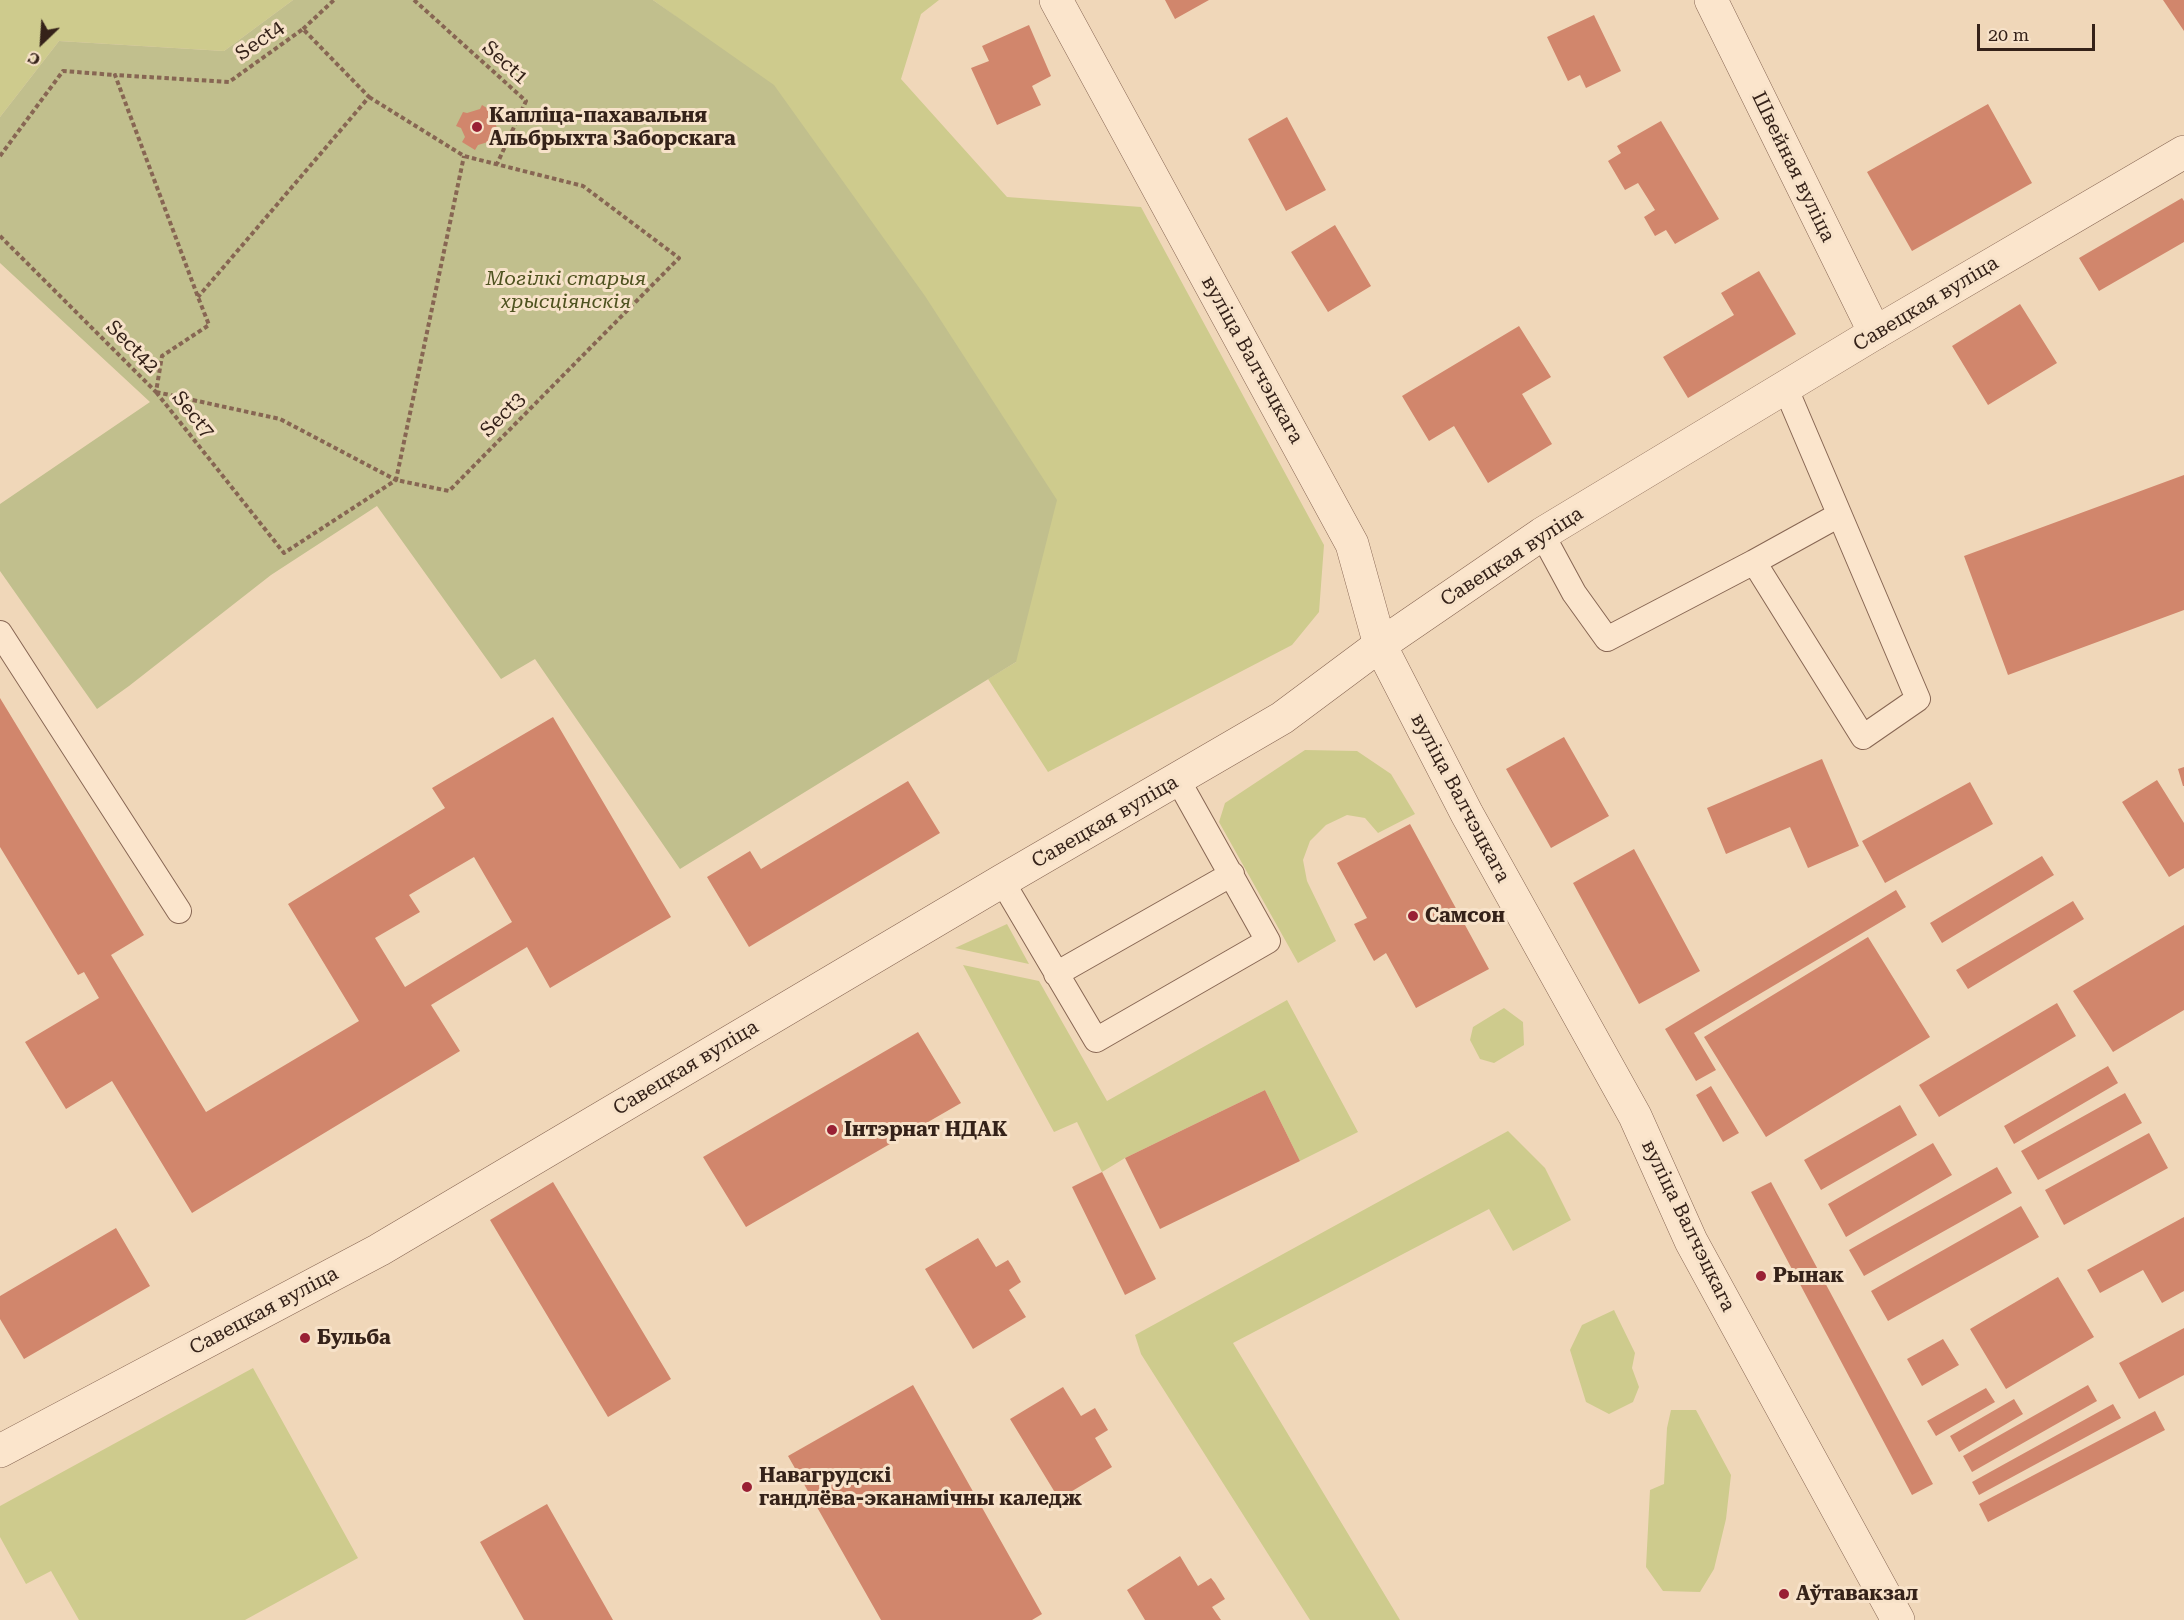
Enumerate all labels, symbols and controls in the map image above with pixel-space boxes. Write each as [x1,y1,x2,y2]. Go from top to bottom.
north arrow [12,12,72,72]
scale bar [1980,12,2098,50]
street label: Sect4 [231,16,289,66]
text: 20 m [1988,24,2029,45]
street label: Sect1 [477,36,533,90]
text: С [25,48,43,70]
street label: Швейная вуліца [1746,88,1840,246]
place label: Капліца-пахавальня Альбрыхта Заборскага [489,104,736,151]
marker: Капліца-пахавальня Альбрыхта Заборскага [470,120,484,134]
street label: Савецкая вуліца [1849,251,2003,357]
park label: Могілкі старыя хрысціянскія [486,267,646,314]
street label: вуліца Валчэцкага [1196,272,1308,448]
street label: Sect42 [101,316,163,378]
street label: Sect7 [167,387,219,443]
street label: Sect3 [476,388,530,442]
street label: Савецкая вуліца [1436,502,1588,612]
street label: вуліца Валчэцкага [1405,709,1515,887]
street label: Савецкая вуліца [1028,770,1182,874]
place label: Самсон [1425,904,1505,928]
marker: Самсон [1406,909,1420,923]
street label: Савецкая вуліца [609,1015,763,1121]
place label: Інтэрнат НДАК [844,1118,1007,1142]
marker: Інтэрнат НДАК [825,1123,839,1137]
street label: вуліца Валчэцкага [1636,1136,1740,1316]
street label: Савецкая вуліца [186,1262,342,1360]
place label: Рынак [1773,1264,1844,1288]
marker: Рынак [1754,1269,1768,1283]
place label: Бульба [317,1326,391,1350]
marker: Бульба [298,1331,312,1345]
place label: Навагрудскі гандлёва-эканамічны каледж [759,1464,1082,1511]
marker: Навагрудскі гандлёва-эканамічны каледж [740,1480,754,1494]
place label: Аўтавакзал [1796,1582,1918,1606]
marker: Аўтавакзал [1777,1587,1791,1601]

